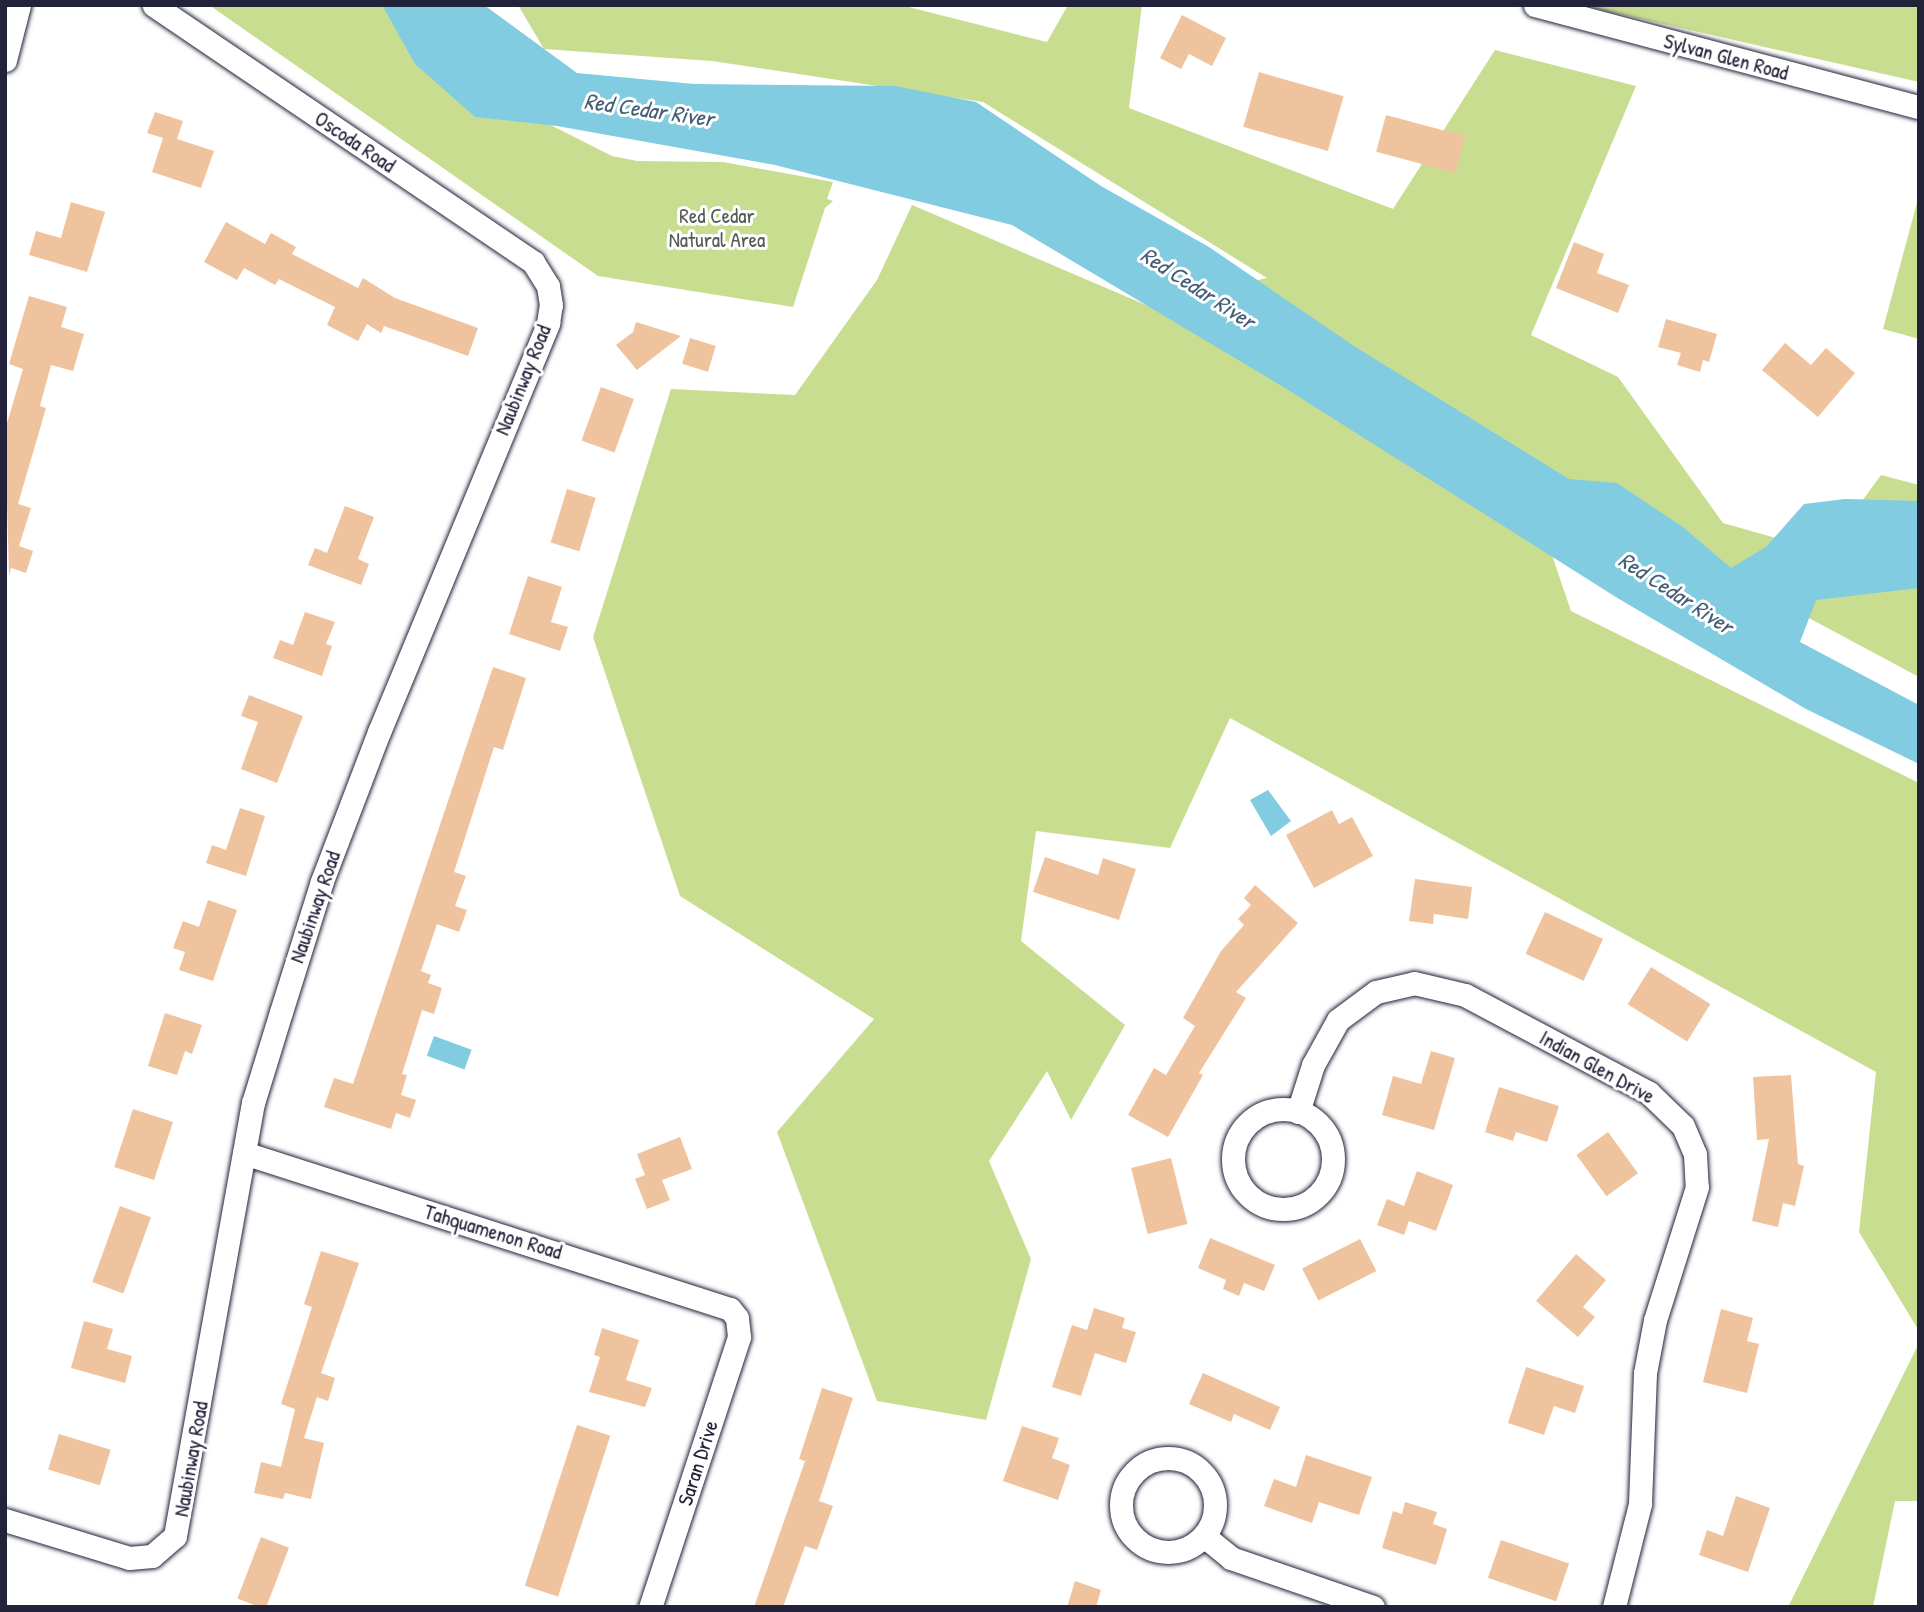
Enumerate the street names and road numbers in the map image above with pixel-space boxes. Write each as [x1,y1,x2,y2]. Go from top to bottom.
street label: Sylvan Glen Road [1661,28,1791,86]
street label: Oscoda Road [310,106,400,178]
street label: Naubinway Road [489,321,557,439]
street label: Naubinway Road [284,848,346,966]
street label: Indian Glen Drive [1535,1025,1659,1109]
street label: Tahquamenon Road [421,1199,565,1265]
street label: Naubinway Road [168,1399,214,1519]
street label: Saran Drive [672,1417,724,1509]

